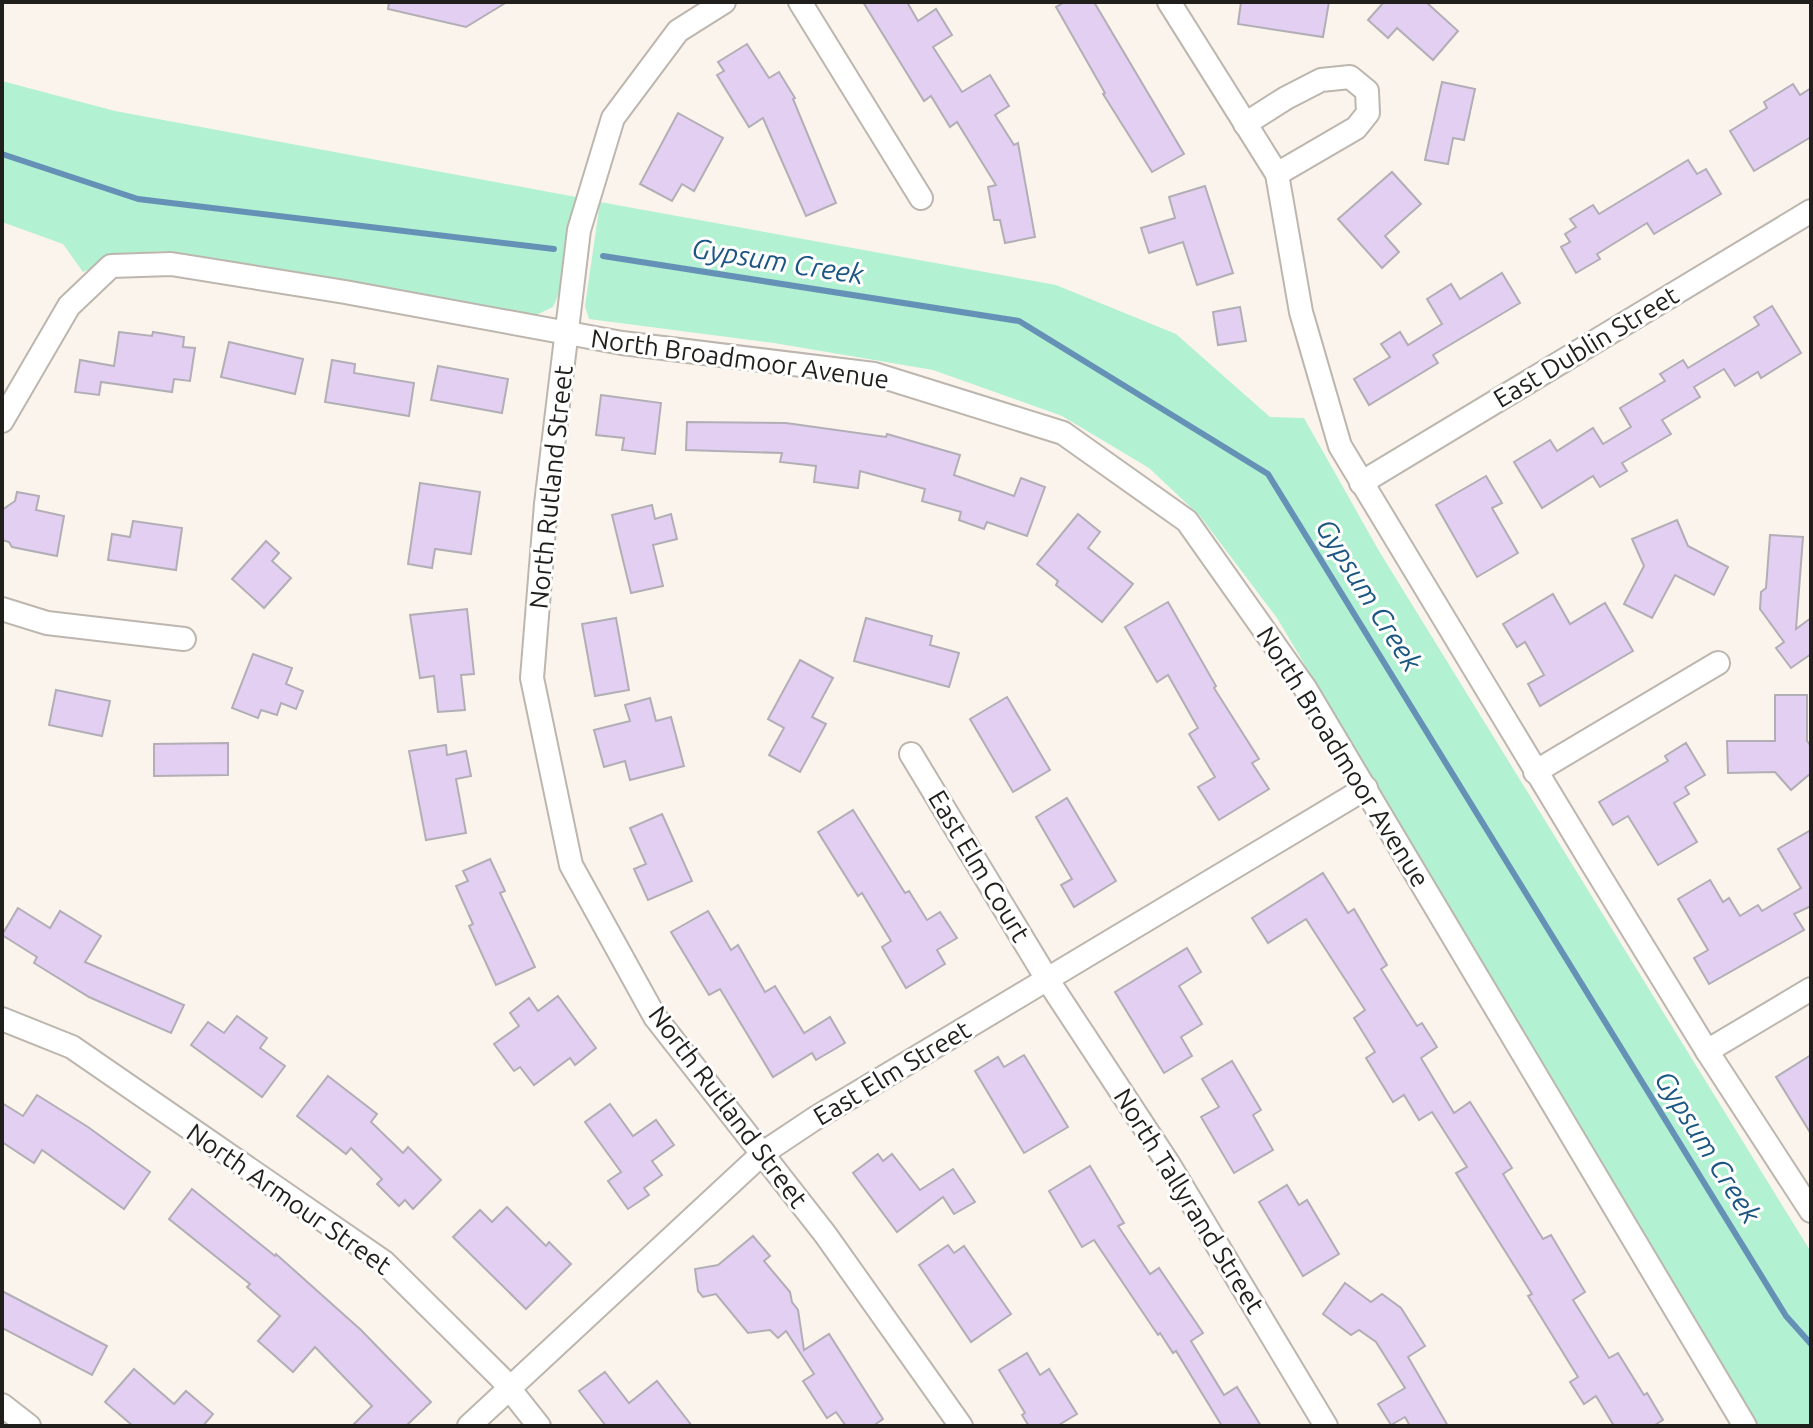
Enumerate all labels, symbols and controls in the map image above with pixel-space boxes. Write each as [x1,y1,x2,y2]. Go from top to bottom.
water label: Gypsum Creek [690,232,867,290]
street label: East Dublin Street [1488,280,1683,413]
street label: North Broadmoor Avenue [589,323,891,394]
street label: North Rutland Street [523,364,578,610]
water label: Gypsum Creek [1310,513,1429,677]
street label: North Broadmoor Avenue [1251,621,1435,892]
street label: East Elm Court [923,785,1036,947]
street label: North Rutland Street [643,1000,814,1213]
street label: East Elm Street [808,1014,975,1131]
water label: Gypsum Creek [1649,1065,1768,1229]
street label: North Tallyrand Street [1108,1083,1270,1318]
street label: North Armour Street [182,1117,397,1280]

